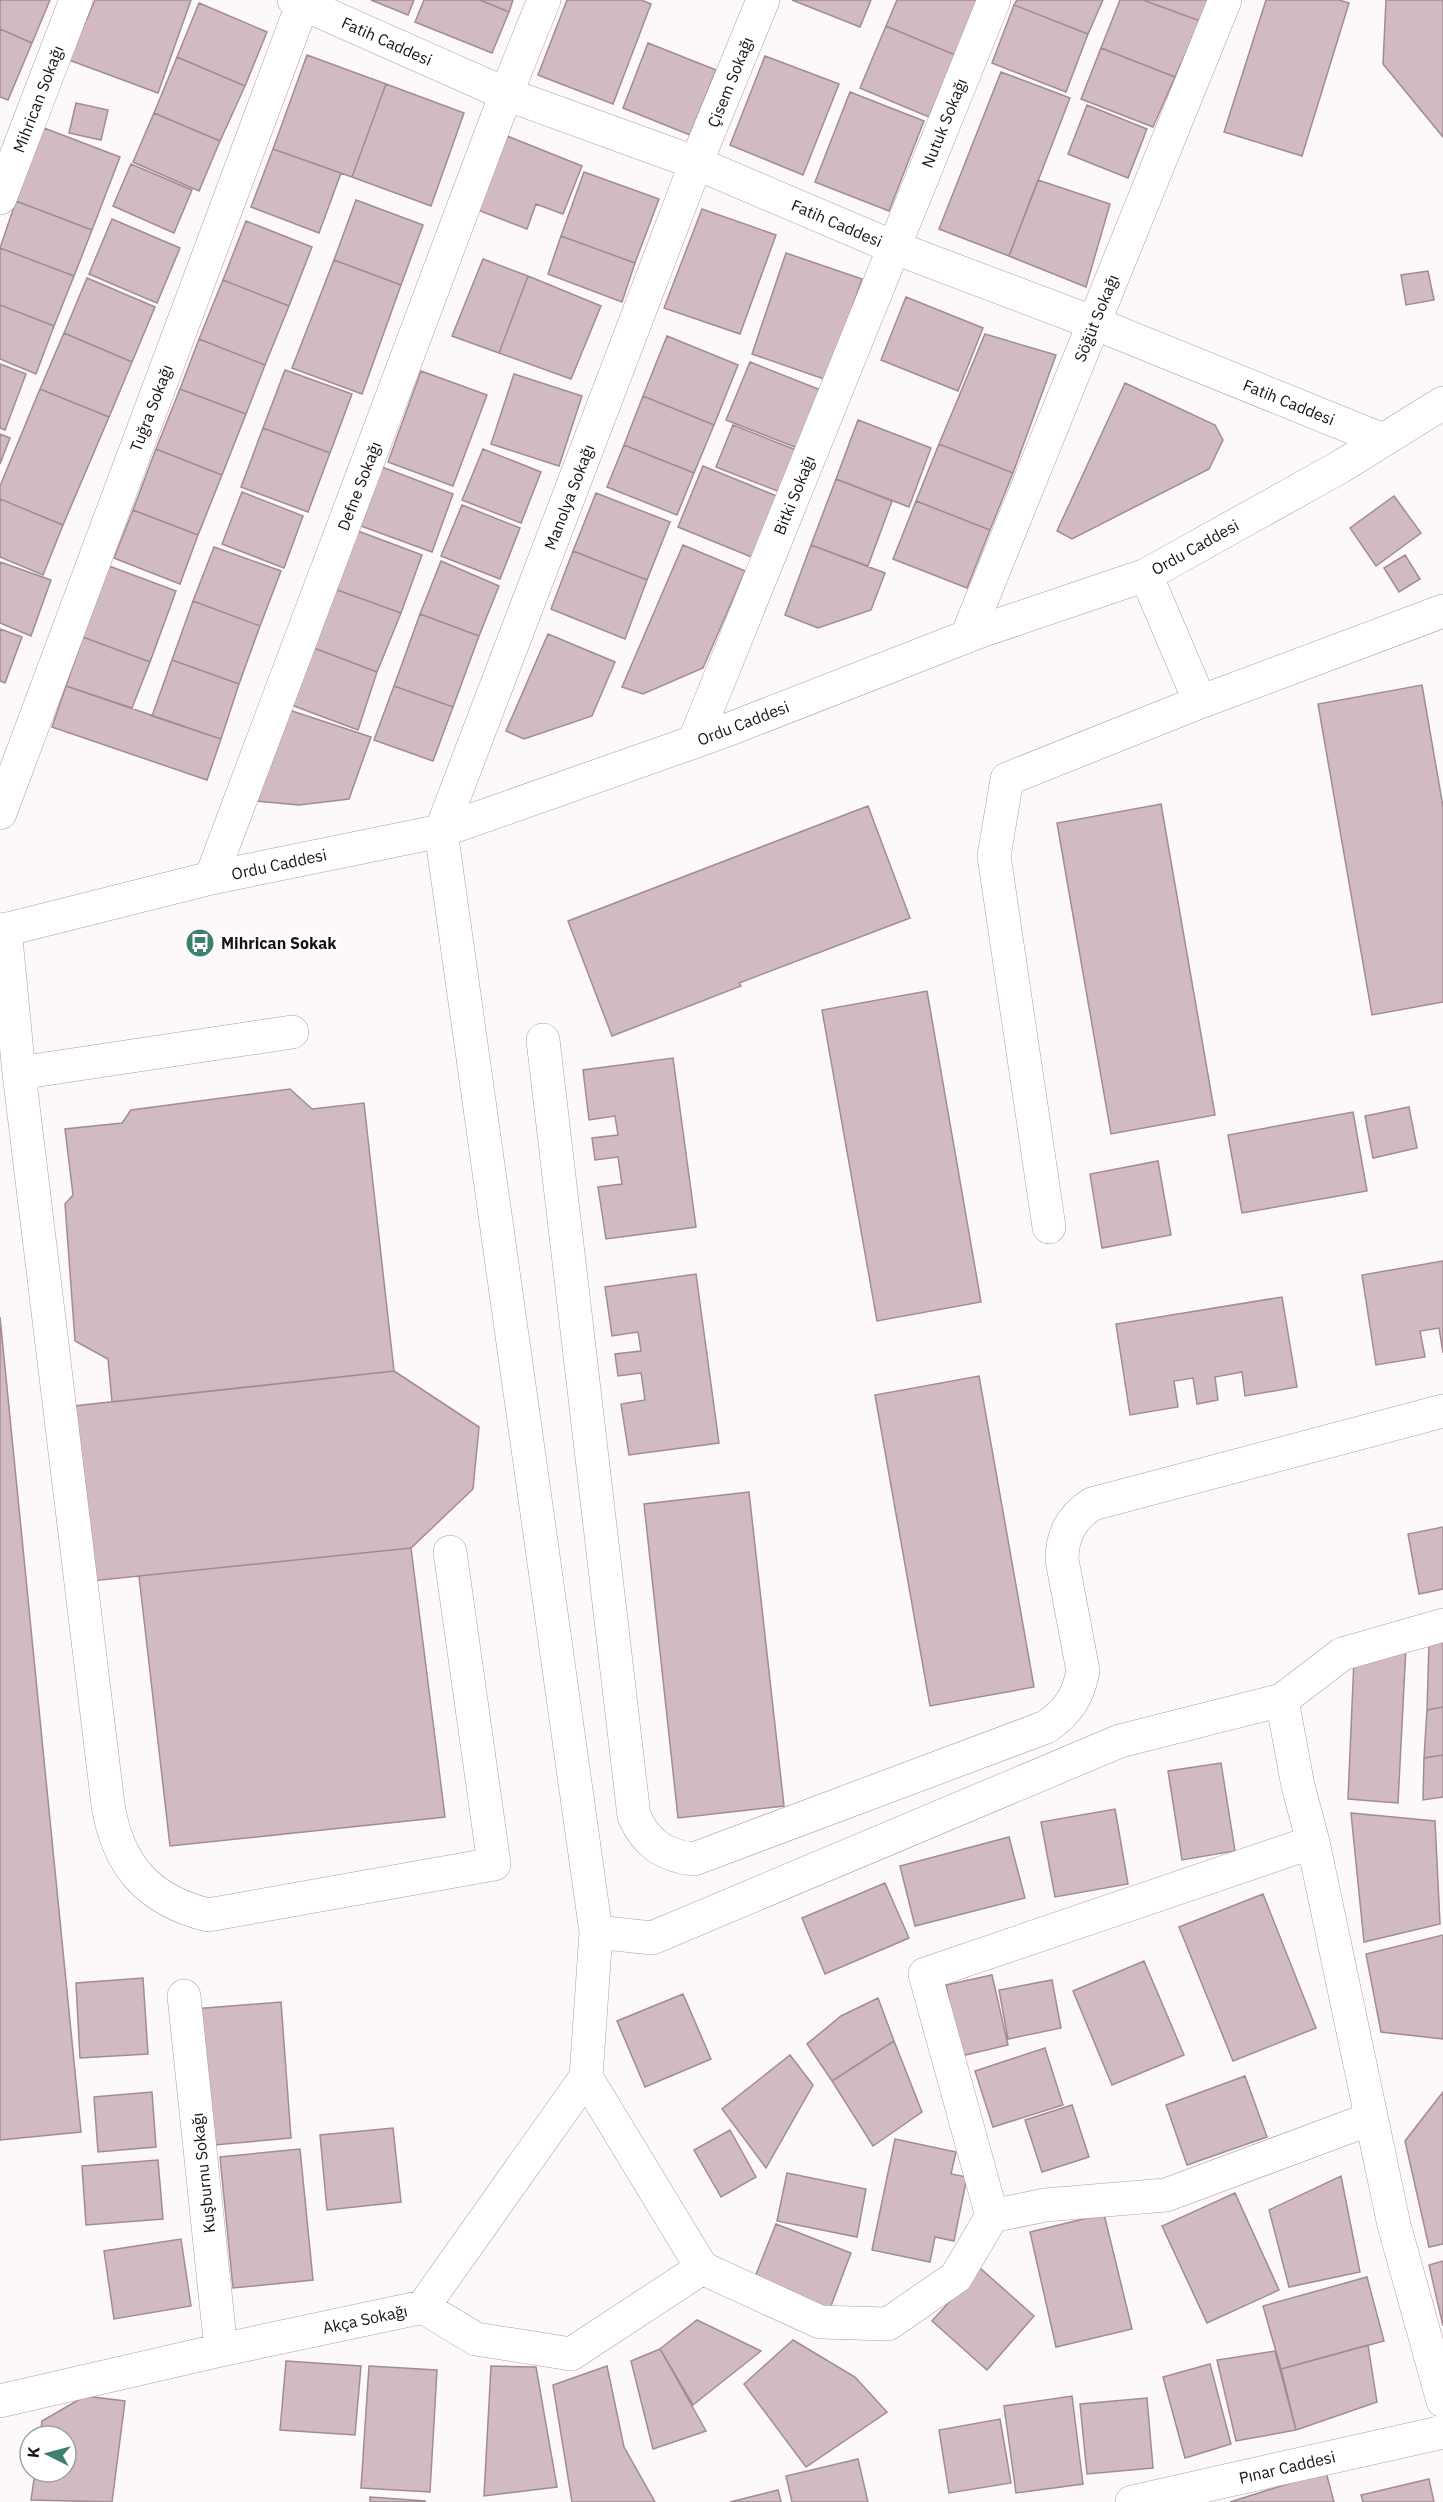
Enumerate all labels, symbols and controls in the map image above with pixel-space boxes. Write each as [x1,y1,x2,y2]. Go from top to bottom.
street label: Fatih Caddesi [339,12,435,70]
street label: Çisem Sokağı [703,34,757,130]
street label: Mihrican Sokağı [8,43,68,155]
street label: Nutuk Sokağı [917,75,971,171]
street label: Fatih Caddesi [788,195,886,251]
street label: Söğüt Sokağı [1069,271,1123,365]
street label: Tuğra Sokağı [125,362,177,454]
street label: Fatih Caddesi [1240,375,1338,429]
street label: Defne Sokağı [333,439,385,533]
street label: Manolya Sokağı [540,441,598,553]
street label: Bitki Sokağı [769,452,819,538]
street label: Ordu Caddesi [1148,515,1242,579]
street label: Ordu Caddesi [694,696,792,750]
street label: Ordu Caddesi [230,844,328,884]
bus stop icon: Mihrican Sokak [184,927,216,959]
place label: Mihrican Sokak [221,933,337,953]
street label: Kuşburnu Sokağı [187,2112,219,2234]
street label: Akça Sokağı [321,2300,409,2338]
north arrow [18,2424,78,2484]
text: K [23,2446,44,2459]
street label: Pınar Caddesi [1237,2446,1337,2488]

